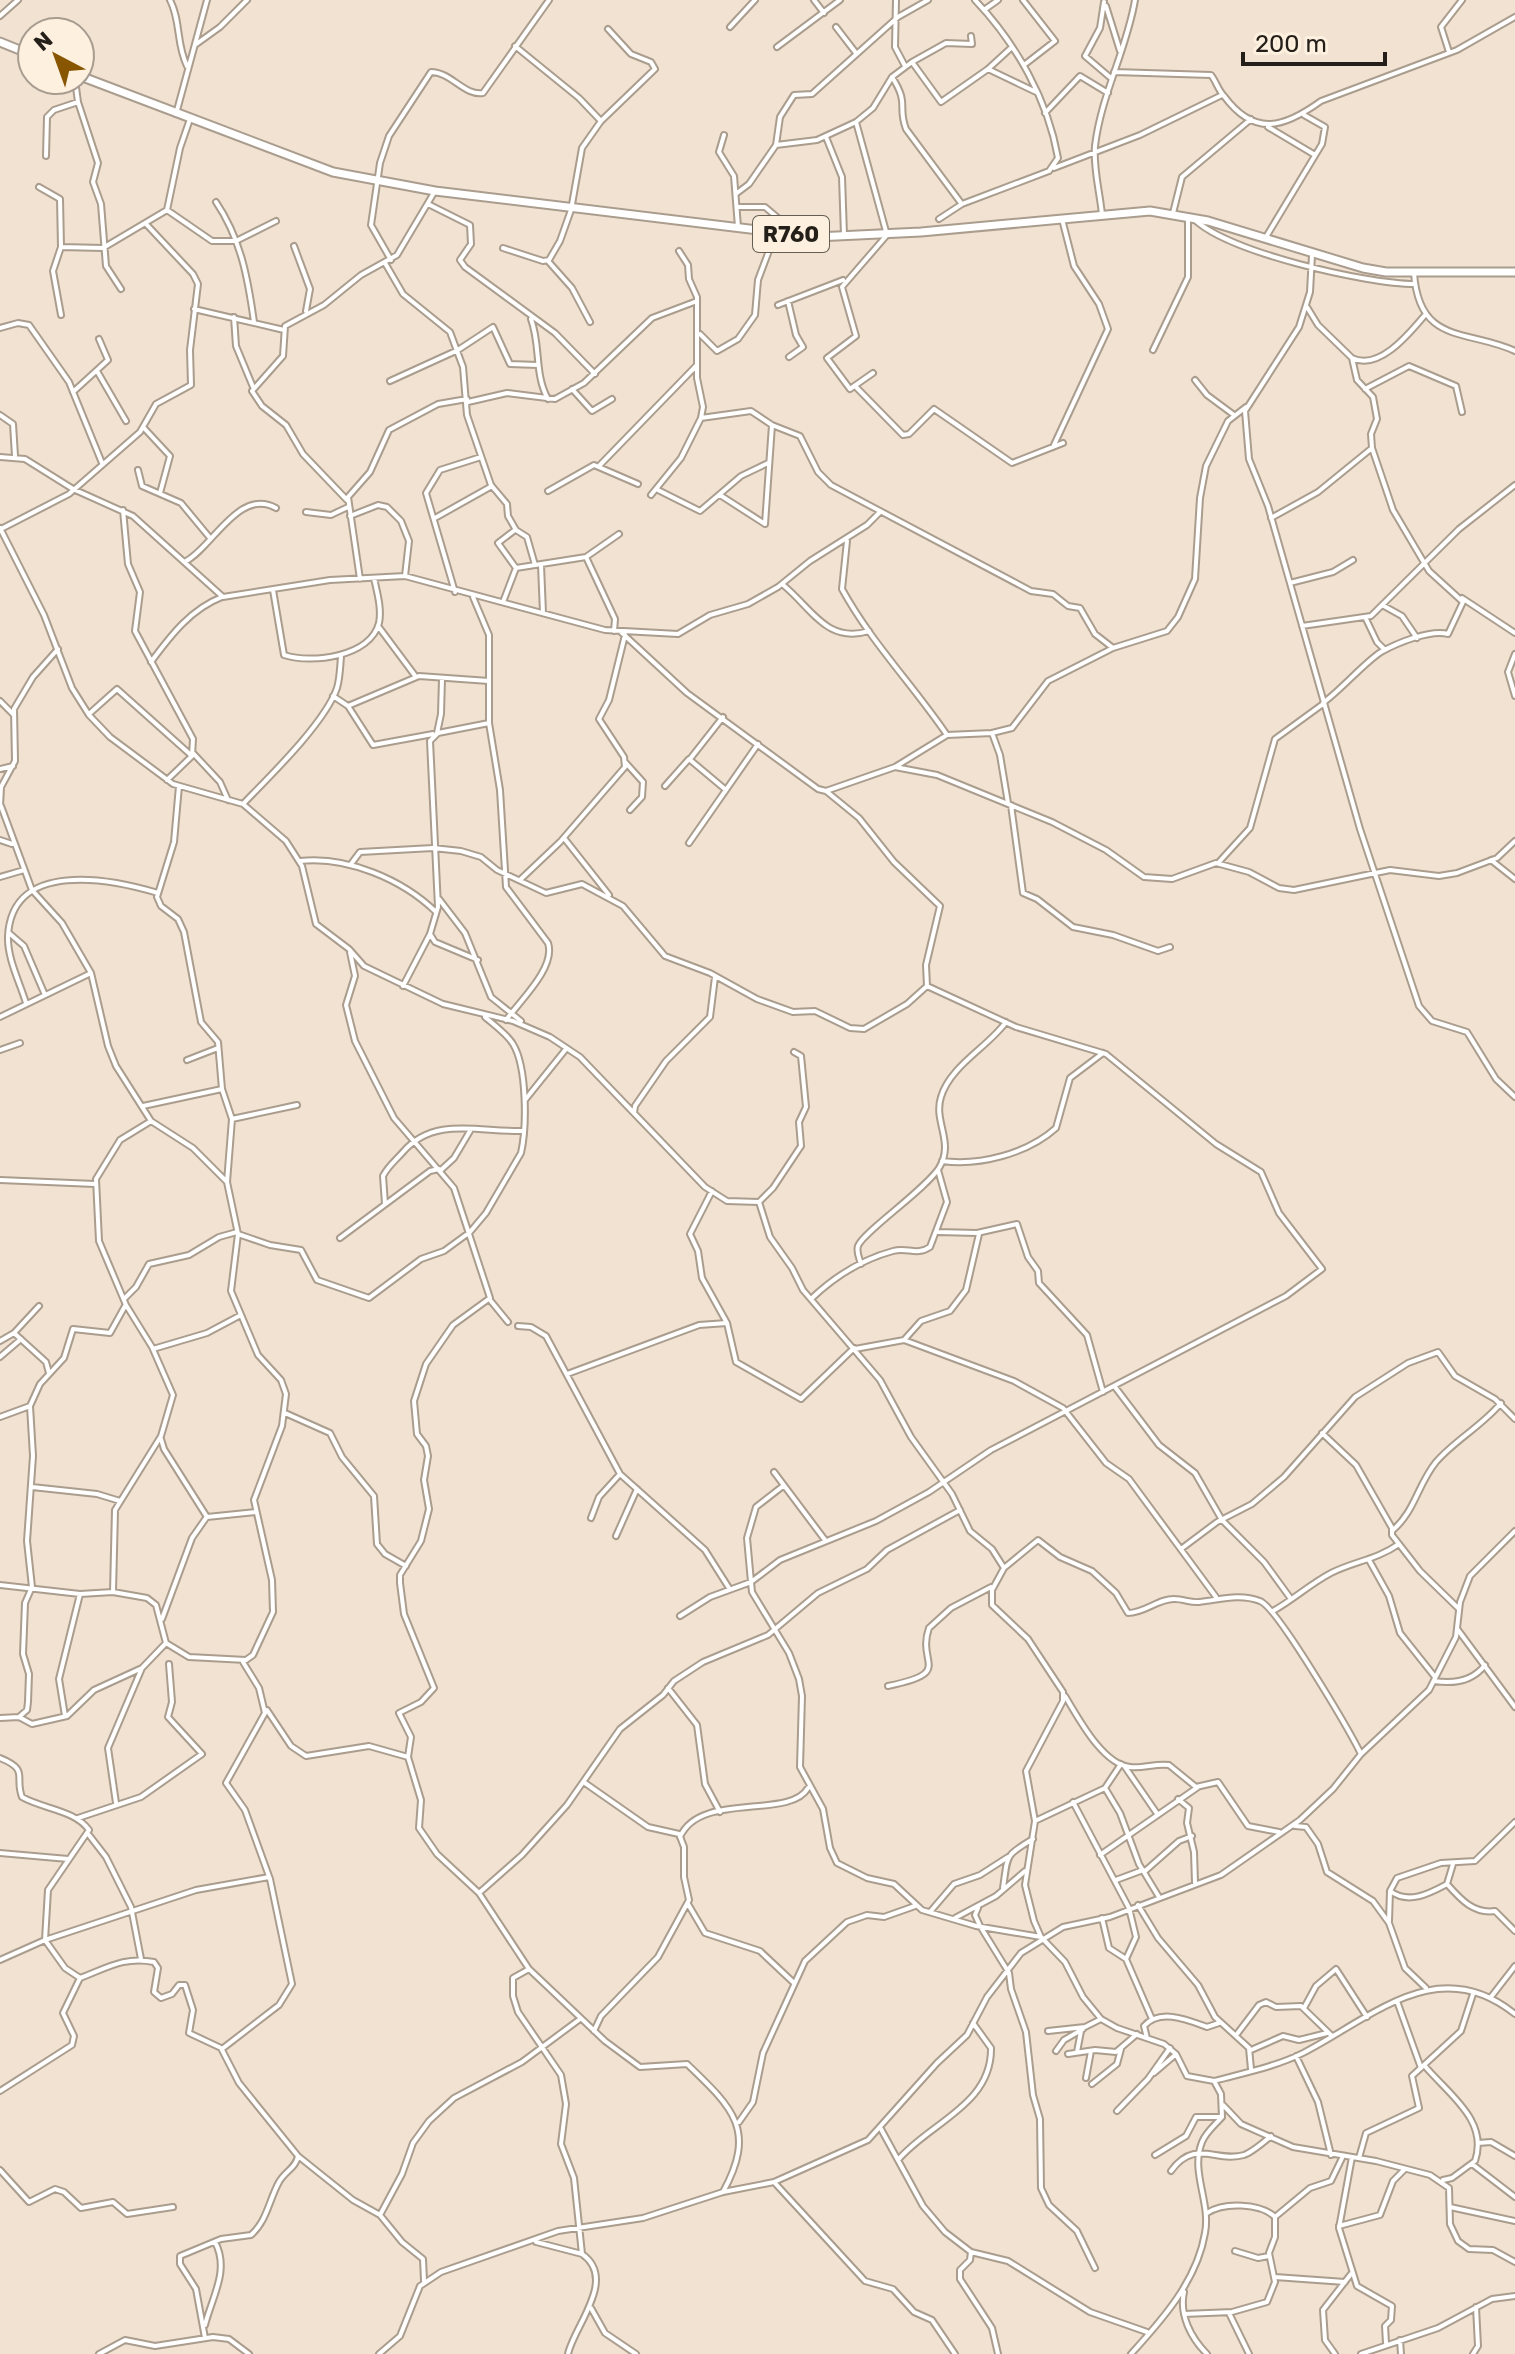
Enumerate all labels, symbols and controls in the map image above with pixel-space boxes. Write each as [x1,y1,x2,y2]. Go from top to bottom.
north arrow [16,16,96,96]
scale bar [1243,16,1385,66]
text: N [28,26,58,57]
text: 200 m [1255,30,1327,58]
road number: R760 [753,216,829,252]

